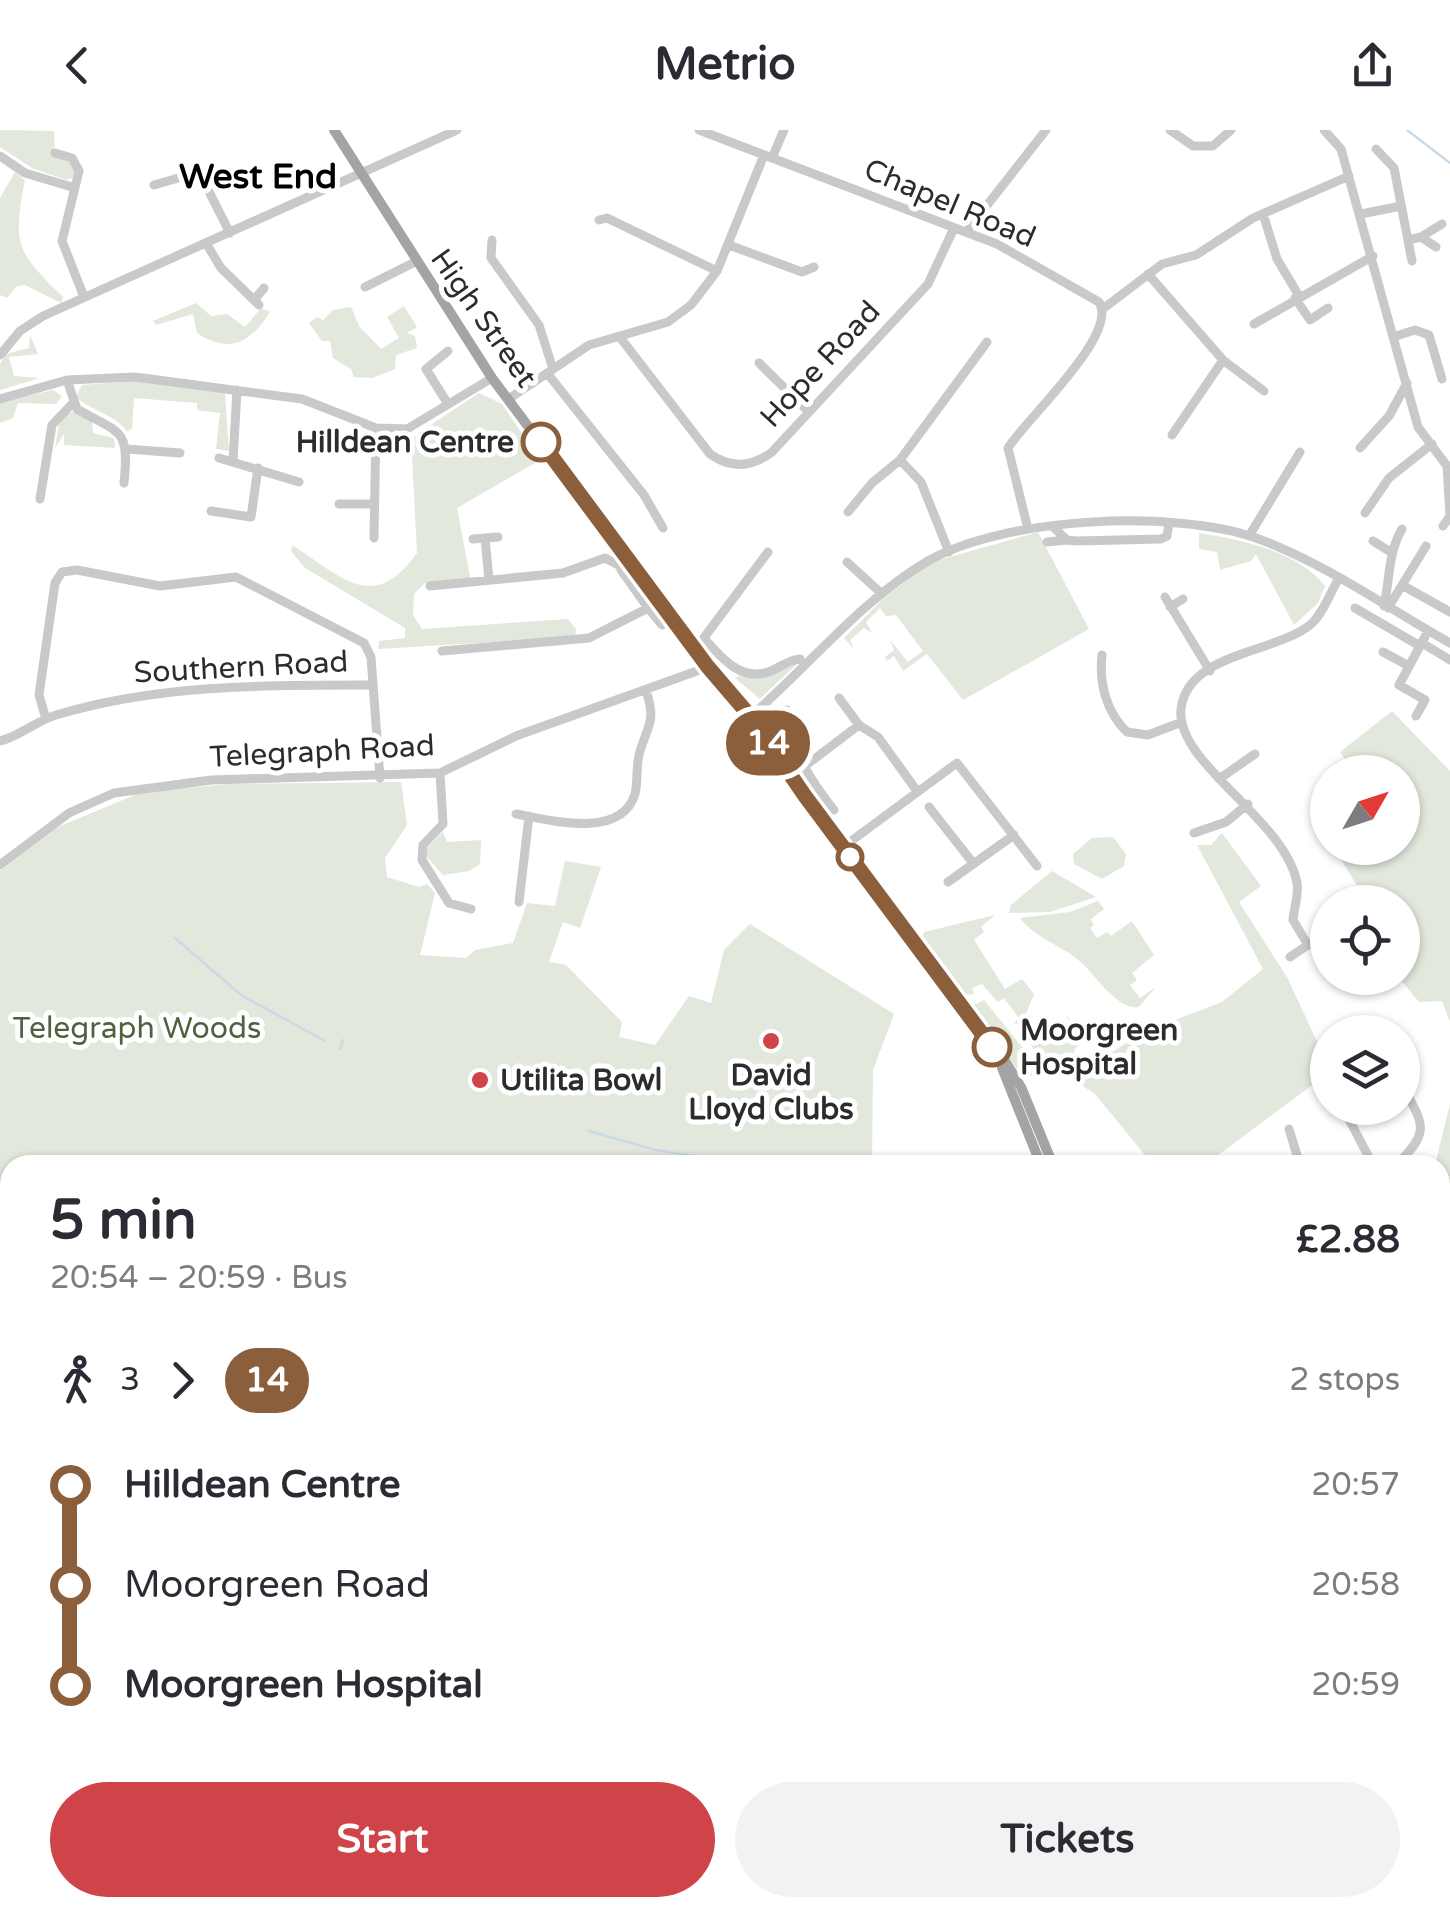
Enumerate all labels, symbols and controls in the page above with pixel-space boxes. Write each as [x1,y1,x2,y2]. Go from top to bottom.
icon: back [50,38,105,93]
text: Metrio [654,38,796,92]
icon: share [1345,38,1400,93]
street label: Chapel Road [859,151,1041,256]
district label: West End [179,156,337,198]
street label: High Street [422,242,545,395]
street label: Hope Road [752,293,888,435]
marker: Hilldean Centre [522,423,560,461]
place label: Hilldean Centre [296,424,514,461]
street label: Southern Road [133,643,349,692]
line badge: 14 [723,710,813,776]
text: 14 [746,722,790,764]
street label: Telegraph Road [208,727,436,776]
north arrow [1310,755,1420,865]
map controls [1310,755,1420,1125]
unlabelled marker [837,844,863,870]
button: locate [1310,885,1420,995]
park label: Telegraph Woods [13,1010,261,1047]
place label: Moorgreen Hospital [1020,1012,1178,1083]
button: layers [1310,1015,1420,1125]
marker: Moorgreen Hospital [973,1028,1011,1066]
marker: David Lloyd Clubs [760,1030,782,1052]
place label: David Lloyd Clubs [688,1057,854,1128]
place label: Utilita Bowl [500,1062,662,1099]
marker: Utilita Bowl [469,1069,491,1091]
text: 5 min [50,1188,197,1254]
text: £2.88 [1296,1217,1400,1263]
text: 20:54 – 20:59 · Bus [50,1259,348,1297]
icon: walk [50,1353,105,1408]
icon: forward [155,1353,210,1408]
text: 14 [245,1359,289,1401]
text: 3 [120,1361,140,1399]
text: 2 stops [1289,1361,1400,1399]
text: Hilldean Centre [124,1462,401,1508]
text: 20:57 [1311,1466,1400,1504]
text: Moorgreen Road [124,1562,430,1608]
text: 20:58 [1311,1566,1400,1604]
text: Moorgreen Hospital [124,1662,483,1708]
text: 20:59 [1311,1666,1400,1704]
button: Start [50,1782,715,1897]
button: Tickets [735,1782,1400,1897]

